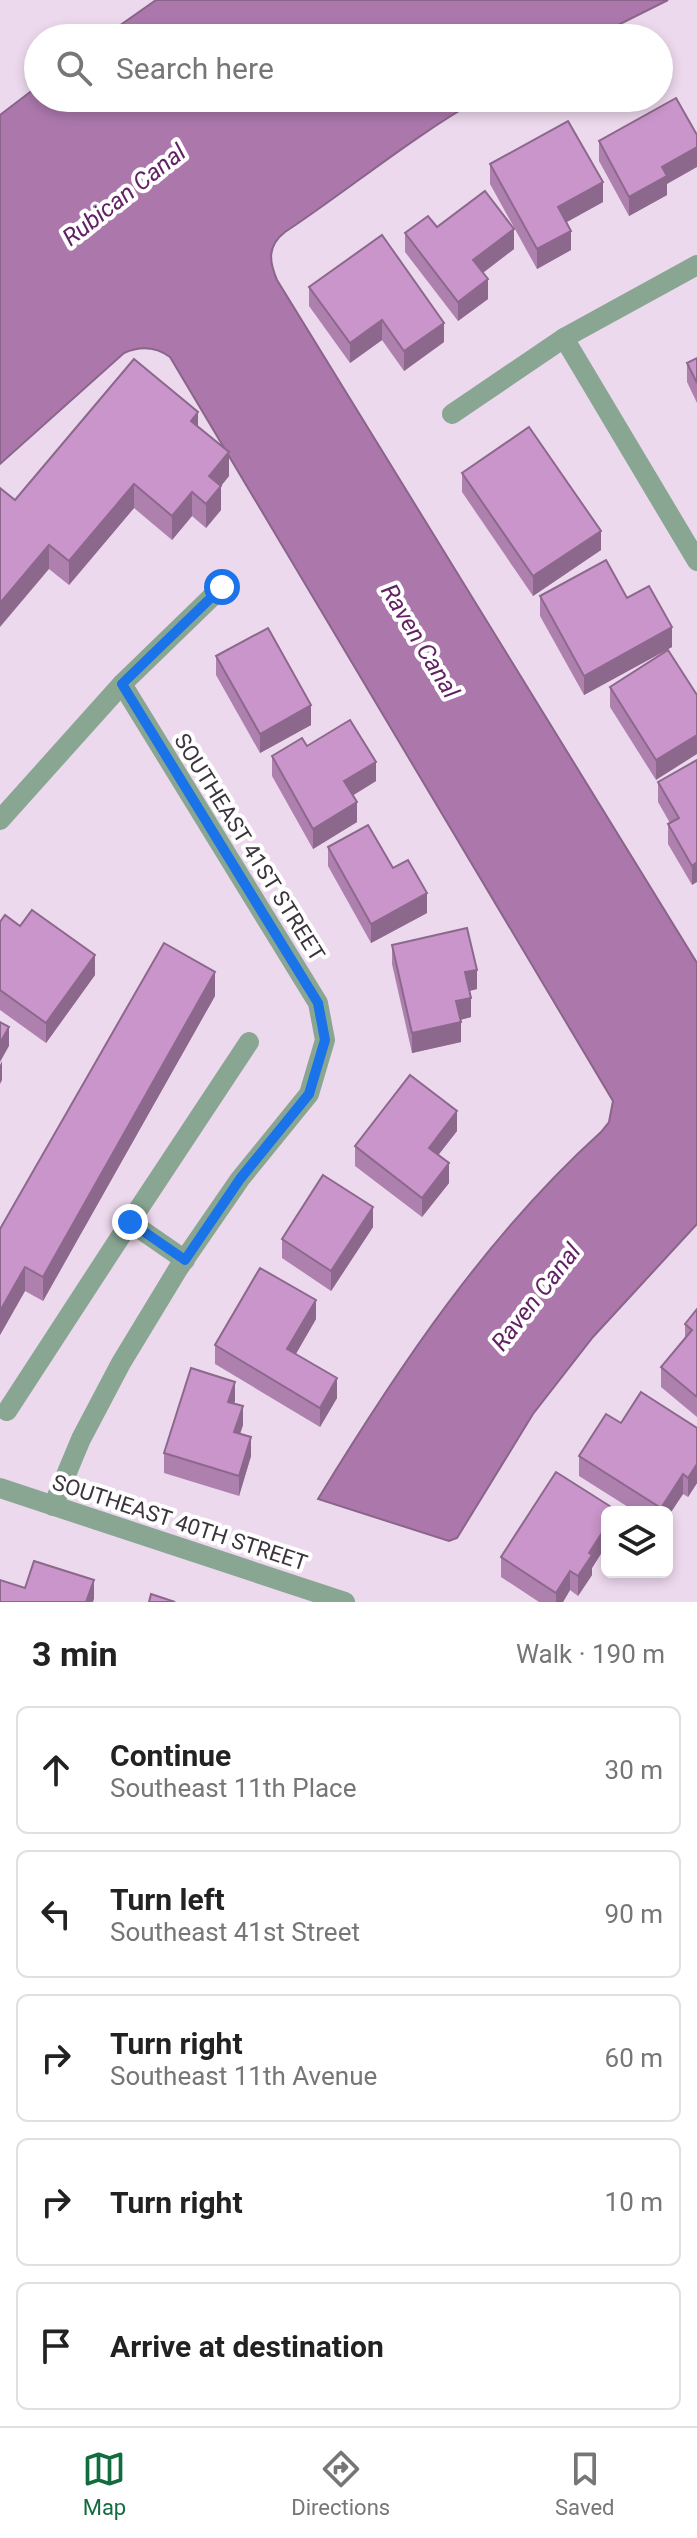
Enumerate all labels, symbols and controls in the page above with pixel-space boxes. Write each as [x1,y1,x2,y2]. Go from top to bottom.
search box [24,24,673,112]
icon: search [52,46,96,90]
text: Search here [116,51,274,86]
water label: Rubican Canal [57,138,191,252]
route start [204,569,240,605]
water label: Raven Canal [375,579,465,703]
street label: SOUTHEAST 41ST STREET [169,729,330,966]
route end [112,1204,148,1240]
water label: Raven Canal [486,1238,587,1356]
street label: SOUTHEAST 40TH STREET [49,1469,310,1576]
map controls [601,1506,673,1578]
button: layers [601,1506,673,1578]
text: 3 min [32,1634,117,1674]
text: Walk · 190 m [516,1639,665,1669]
text: Continue [110,1738,231,1773]
icon: ahead [34,1748,78,1792]
text: 30 m [605,1755,663,1785]
text: Southeast 11th Place [110,1773,357,1803]
text: Turn left [110,1882,225,1917]
icon: left [34,1892,78,1936]
text: 90 m [605,1899,663,1929]
text: Southeast 41st Street [110,1917,360,1947]
text: Turn right [110,2026,243,2061]
icon: right [34,2036,78,2080]
text: 60 m [605,2043,663,2073]
text: Southeast 11th Avenue [110,2061,377,2091]
icon: right [34,2180,78,2224]
text: Turn right [110,2185,243,2220]
text: 10 m [605,2187,663,2217]
icon: arrive [34,2324,78,2368]
text: Arrive at destination [110,2329,384,2364]
tab: Map [82,2447,126,2520]
tab: Directions [291,2447,390,2520]
tab: Saved [555,2447,615,2520]

